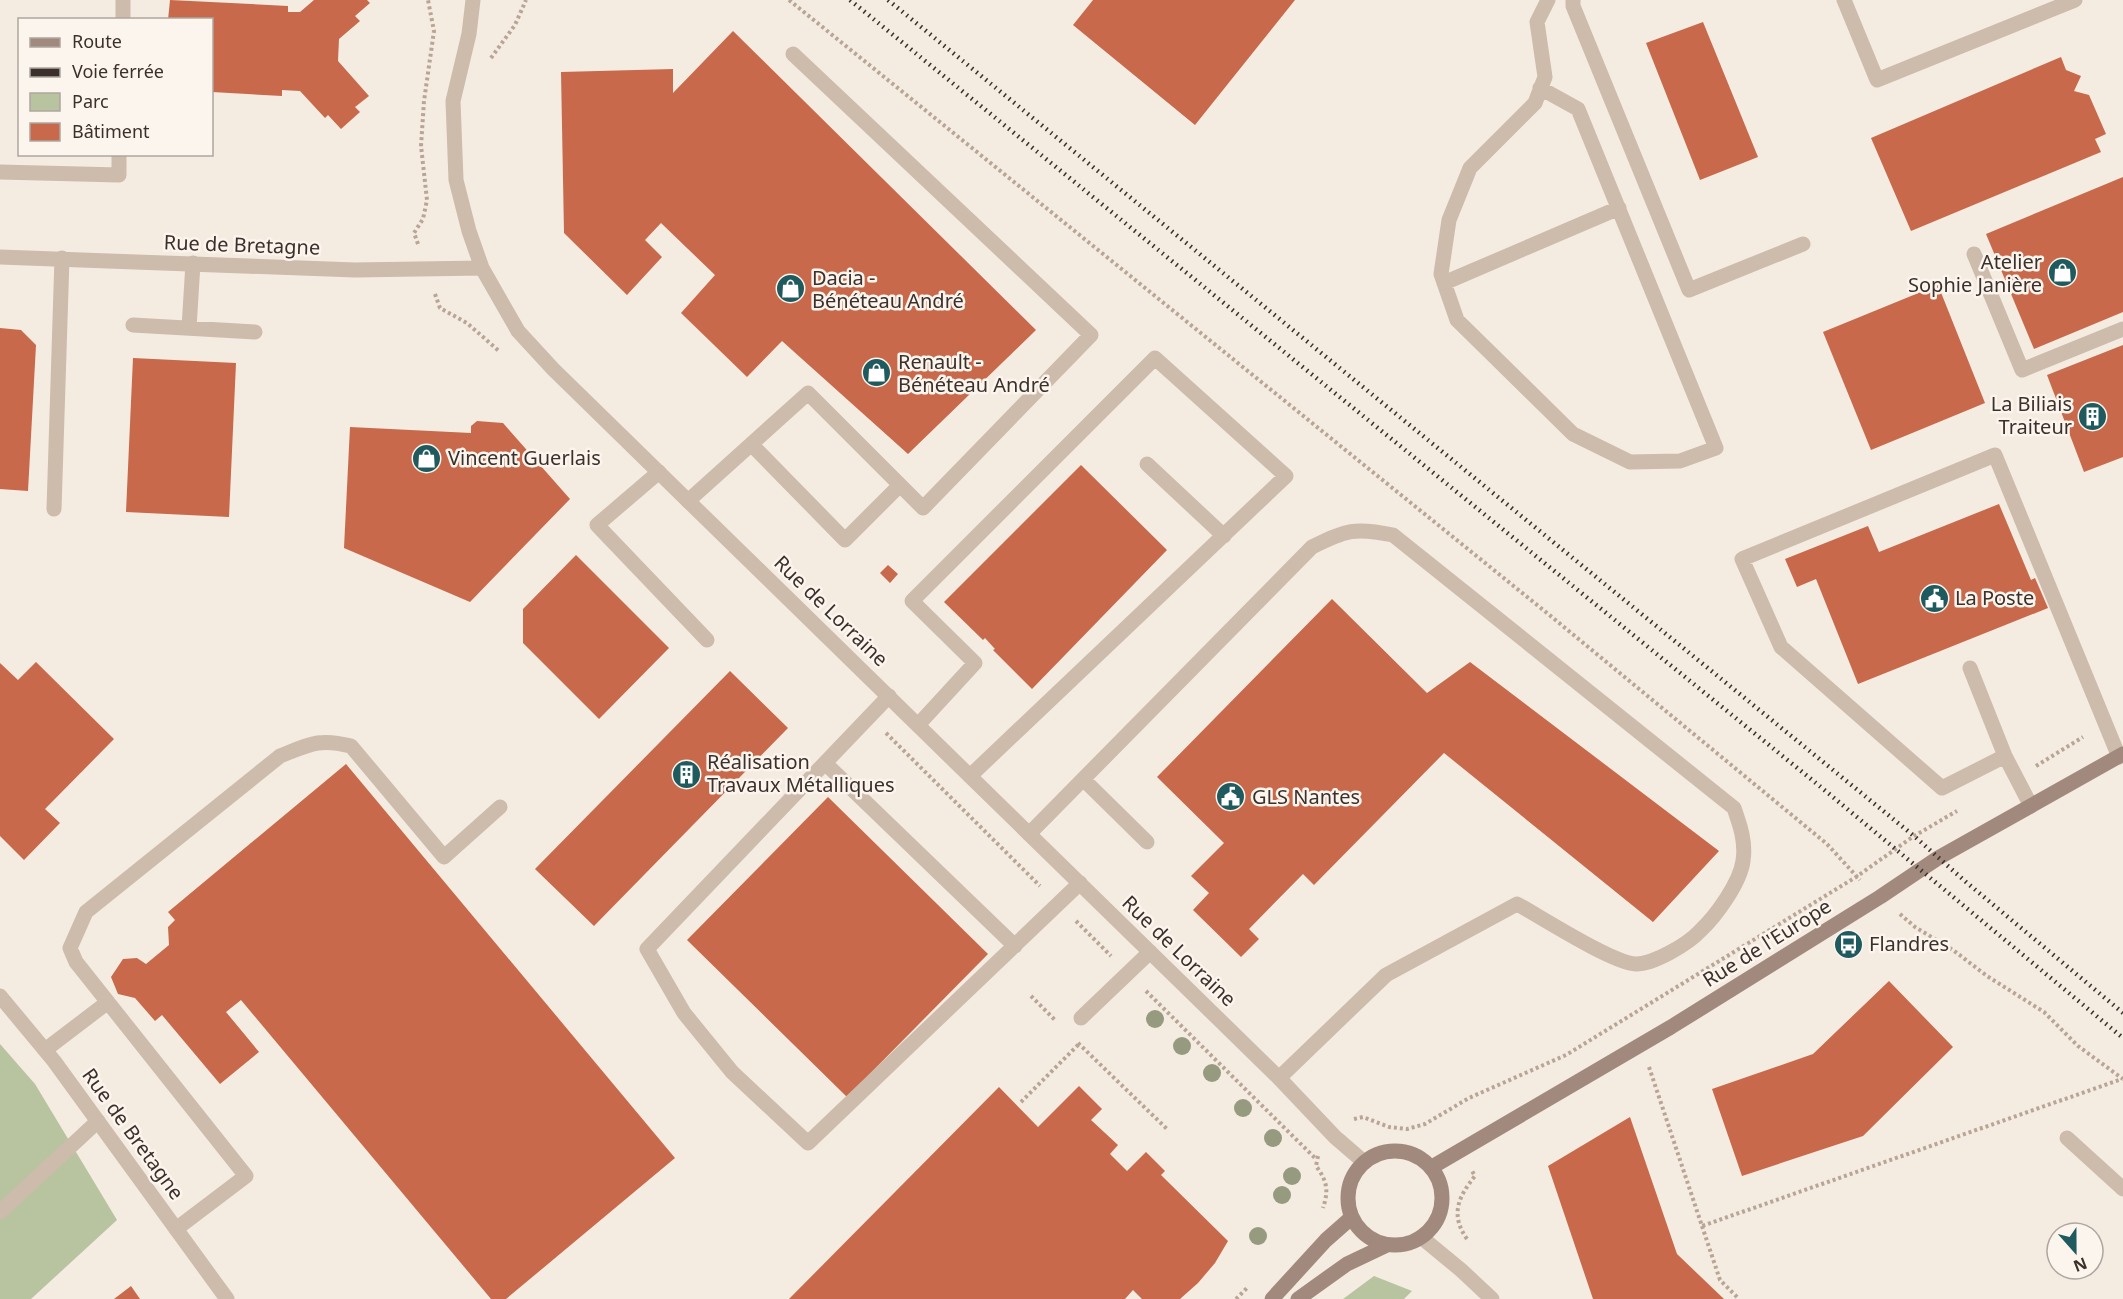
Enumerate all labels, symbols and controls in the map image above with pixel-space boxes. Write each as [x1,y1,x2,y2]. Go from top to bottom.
legend [18,18,213,156]
text: Route [72,29,122,53]
text: Voie ferrée [72,59,164,83]
text: Parc [72,89,109,113]
text: Bâtiment [72,119,150,143]
street label: Rue de Bretagne [163,228,321,261]
place label: Atelier Sophie Janière [1908,248,2042,298]
shop icon: Atelier Sophie Janière [2047,257,2079,289]
place label: Dacia - Bénéteau André [812,264,964,314]
shop icon: Dacia - Bénéteau André [775,273,807,305]
place label: Renault - Bénéteau André [898,348,1050,398]
shop icon: Renault - Bénéteau André [861,357,893,389]
place label: La Biliais Traiteur [1991,390,2072,440]
building icon: La Biliais Traiteur [2077,400,2109,432]
shop icon: Vincent Guerlais [411,442,443,474]
place label: Vincent Guerlais [448,444,601,471]
street label: Rue de Lorraine [768,549,894,672]
public building icon: La Poste [1918,582,1950,614]
place label: La Poste [1955,584,2034,611]
place label: Réalisation Travaux Métalliques [707,748,895,798]
building icon: Réalisation Travaux Métalliques [670,758,702,790]
public building icon: GLS Nantes [1215,781,1247,813]
place label: GLS Nantes [1252,783,1360,810]
street label: Rue de Lorraine [1116,889,1242,1012]
street label: Rue de l'Europe [1697,892,1836,993]
bus stop icon: Flandres [1832,928,1864,960]
place label: Flandres [1869,930,1949,957]
street label: Rue de Bretagne [76,1062,190,1205]
north arrow [2045,1221,2105,1281]
text: N [2070,1252,2090,1278]

